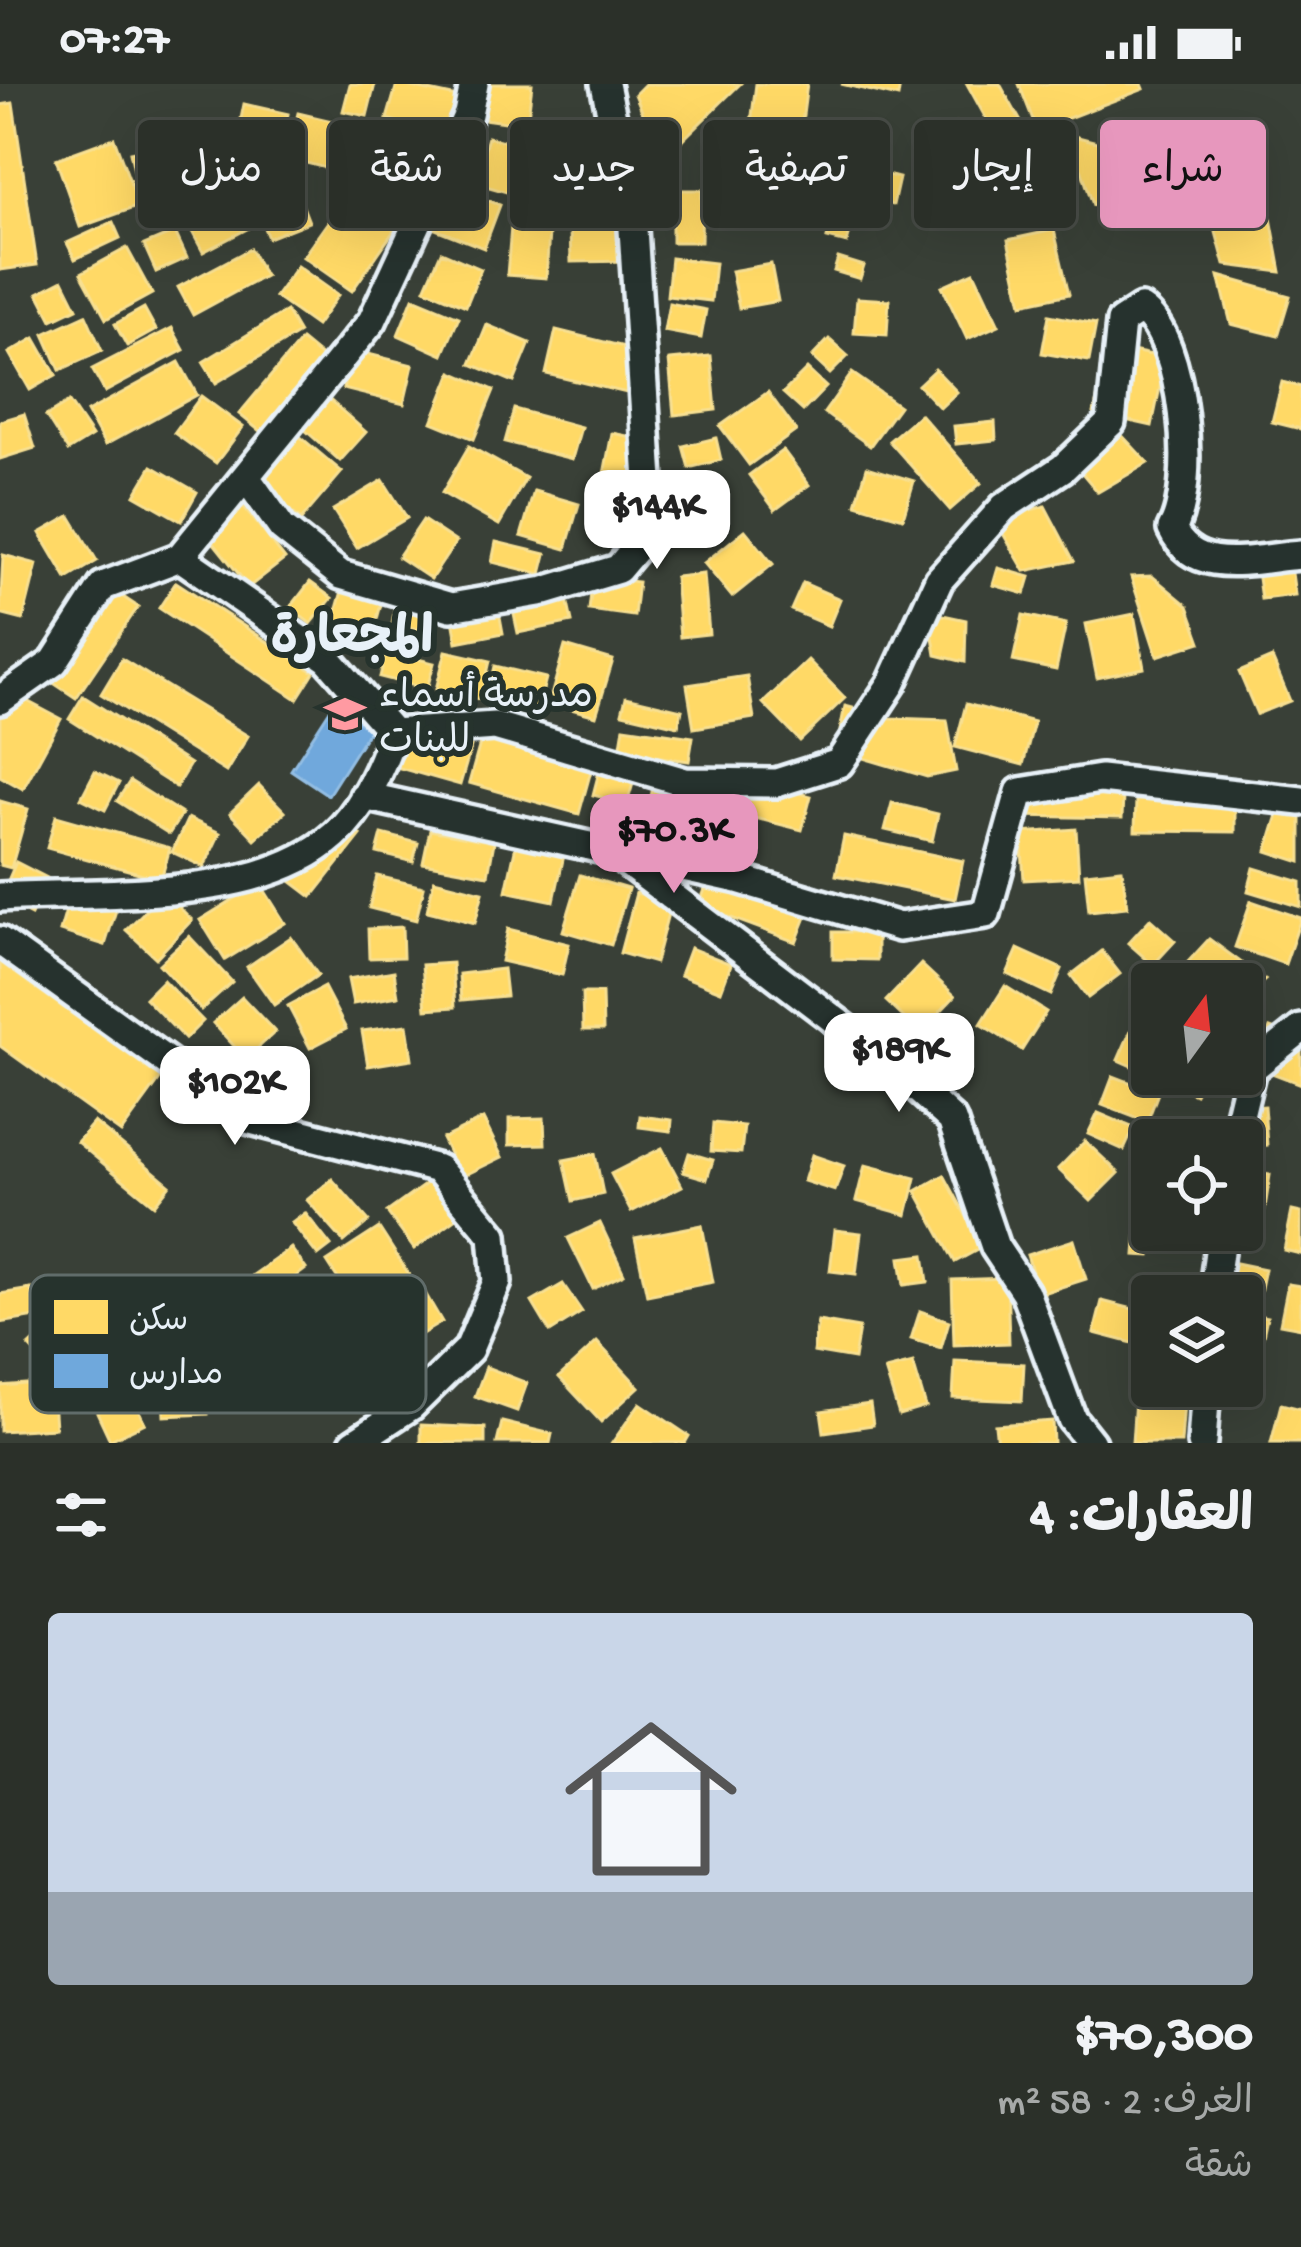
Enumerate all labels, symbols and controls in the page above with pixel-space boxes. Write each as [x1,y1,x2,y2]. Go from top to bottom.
text: 07:27 [60,16,169,69]
chip: منزل [138,120,305,228]
chip: شقة [329,120,486,228]
chip: جديد [510,120,679,228]
chip: تصفية [703,120,890,228]
chip: إيجار [914,120,1076,228]
chip: شراء [1100,120,1266,228]
pin: $144K [573,470,741,572]
text: $144K [611,486,703,532]
district label: المجعارة [270,611,434,672]
place label: مدرسة أسماء للبنات [379,671,593,767]
school or university icon: مدرسة أسماء للبنات [322,691,368,737]
pin: $70.3K [576,794,772,896]
text: $70.3K [617,810,731,856]
north arrow [1131,963,1263,1095]
map controls [1131,963,1263,1407]
pin: $189K [815,1013,983,1115]
text: $189K [851,1029,947,1075]
pin: $102K [151,1046,319,1148]
text: $102K [187,1062,283,1108]
button: locate [1131,1119,1263,1251]
legend [30,1275,426,1413]
button: layers [1131,1275,1263,1407]
text: سكن [129,1303,188,1342]
text: مدارس [129,1357,223,1396]
icon: filters [48,1482,114,1548]
text: العقارات: 4 [1030,1490,1253,1550]
icon: home [543,1691,759,1907]
text: $70,300 [1074,2009,1253,2069]
text: الغرف: 2 · 58 m² [997,2082,1253,2128]
text: شقة [1185,2146,1253,2192]

